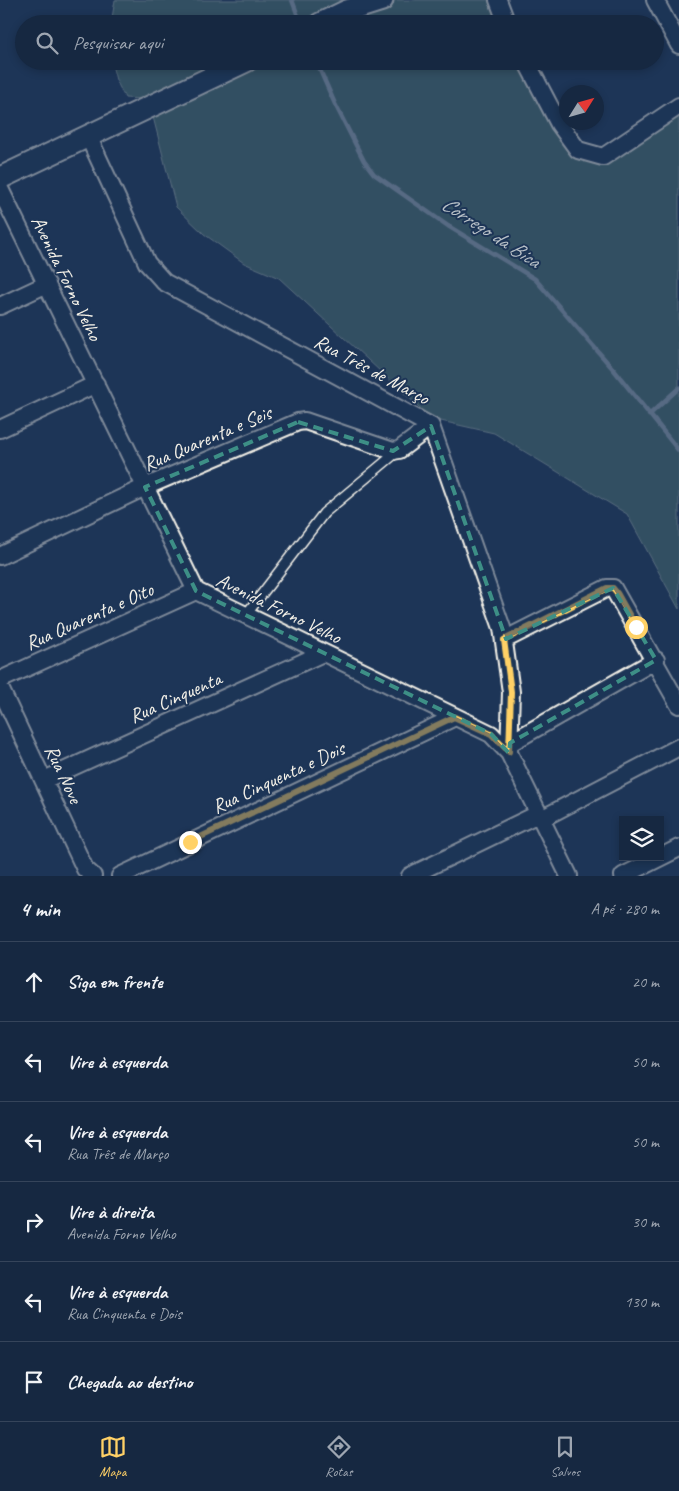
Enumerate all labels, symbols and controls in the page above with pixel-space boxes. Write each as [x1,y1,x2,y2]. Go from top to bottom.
search box [15,15,664,70]
icon: search [33,29,61,57]
text: Pesquisar aqui [73,31,163,55]
north arrow [559,85,604,130]
water label: Córrego da Bica [437,191,547,275]
street label: Avenida Forno Velho [26,212,108,346]
street label: Rua Três de Março [310,329,434,411]
street label: Rua Quarenta e Seis [139,399,277,477]
street label: Avenida Forno Velho [212,567,346,650]
street label: Rua Quarenta e Oito [21,577,158,656]
route start [625,616,648,639]
street label: Rua Cinquenta [125,665,227,729]
street label: Rua Cinquenta e Dois [208,735,350,819]
street label: Rua Nove [39,741,89,809]
map controls [619,816,664,861]
button: layers [619,816,664,861]
route end [179,831,202,854]
text: 4 min [20,896,60,922]
text: A pé · 280 m [591,899,659,919]
icon: ahead [20,968,48,996]
text: Siga em frente [67,970,163,994]
text: 20 m [632,972,659,992]
icon: left [20,1048,48,1076]
text: Vire à esquerda [67,1050,167,1074]
text: 50 m [632,1052,659,1072]
text: Vire à esquerda [67,1120,167,1144]
icon: left [20,1128,48,1156]
text: 50 m [632,1132,659,1152]
text: Rua Três de Março [67,1144,169,1164]
text: Vire à direita [67,1200,154,1224]
icon: right [20,1208,48,1236]
text: 30 m [632,1212,659,1232]
text: Avenida Forno Velho [67,1224,176,1244]
text: Vire à esquerda [67,1280,167,1304]
icon: left [20,1288,48,1316]
text: 130 m [625,1292,659,1312]
text: Rua Cinquenta e Dois [67,1304,182,1324]
icon: arrive [20,1368,48,1396]
text: Chegada ao destino [67,1370,193,1394]
tab: Mapa [99,1433,127,1480]
tab: Rotas [325,1433,353,1480]
tab: Salvos [551,1433,580,1480]

